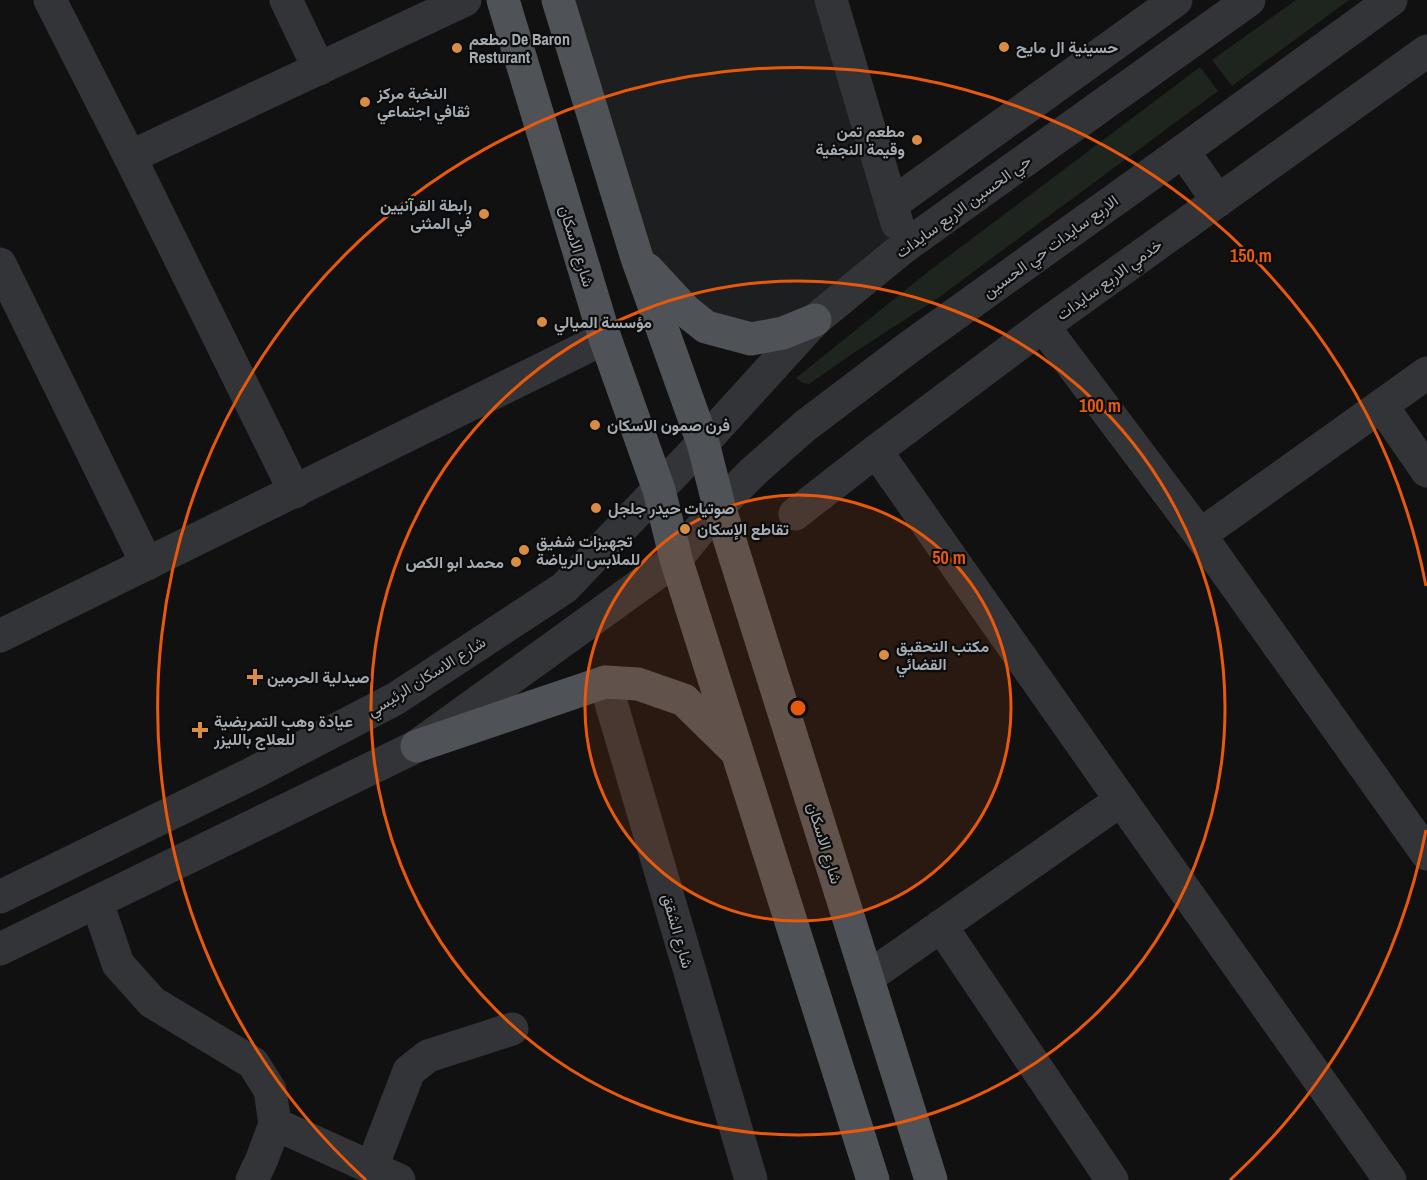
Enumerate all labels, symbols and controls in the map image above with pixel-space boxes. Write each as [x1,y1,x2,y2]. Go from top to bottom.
place label: مطعم De Baron Resturant [469,28,570,68]
place label: حسينية ال مايح [1016,36,1118,59]
marker: حسينية ال مايح [997,40,1011,54]
marker: مطعم De Baron Resturant [450,41,464,55]
place label: النخبة مركز ثقافي اجتماعي [376,82,470,125]
marker: النخبة مركز ثقافي اجتماعي [358,95,372,109]
place label: مطعم تمن وقيمة النجفية [815,120,905,160]
marker: مطعم تمن وقيمة النجفية [910,133,924,147]
street label: حي الحسين الاربع سايدات [891,149,1037,265]
street label: الاربع سايدات حي الحسين [978,189,1124,305]
place label: رابطة القرآنيين في المثنى [380,194,472,237]
street label: شارع الاسكان [553,202,600,290]
marker: رابطة القرآنيين في المثنى [477,207,491,221]
street label: خدمي الاربع سايدات [1052,233,1168,327]
text: 150 m [1230,243,1272,268]
place label: مؤسسة الميالي [554,311,652,336]
marker: مؤسسة الميالي [535,315,549,329]
text: 100 m [1079,393,1121,418]
place label: فرن صمون الاسكان [607,414,730,436]
marker: فرن صمون الاسكان [588,418,602,432]
place label: صوتيات حيدر جلجل [608,497,735,519]
marker: صوتيات حيدر جلجل [589,501,603,515]
place label: تقاطع الإسكان [697,518,789,541]
marker: تقاطع الإسكان [678,522,692,536]
place label: تجهيزات شفيق للملابس الرياضة [536,530,640,570]
marker: تجهيزات شفيق للملابس الرياضة [517,543,531,557]
text: 50 m [932,545,966,570]
place label: محمد ابو الكص [405,551,504,573]
marker: محمد ابو الكص [509,555,523,569]
street label: شارع الاسكان الرئيسي [362,631,491,724]
place label: مكتب التحقيق القضائي [896,635,989,678]
marker: مكتب التحقيق القضائي [877,648,891,662]
place label: صيدلية الحرمين [267,666,370,688]
marker: صيدلية الحرمين [248,670,262,684]
centre of rings [788,698,808,718]
place label: عيادة وهب التمريضية للعلاج بالليزر [213,710,353,750]
marker: عيادة وهب التمريضية للعلاج بالليزر [191,721,209,739]
street label: شارع الاسكان [801,799,848,887]
street label: شارع الشقق [656,891,699,971]

